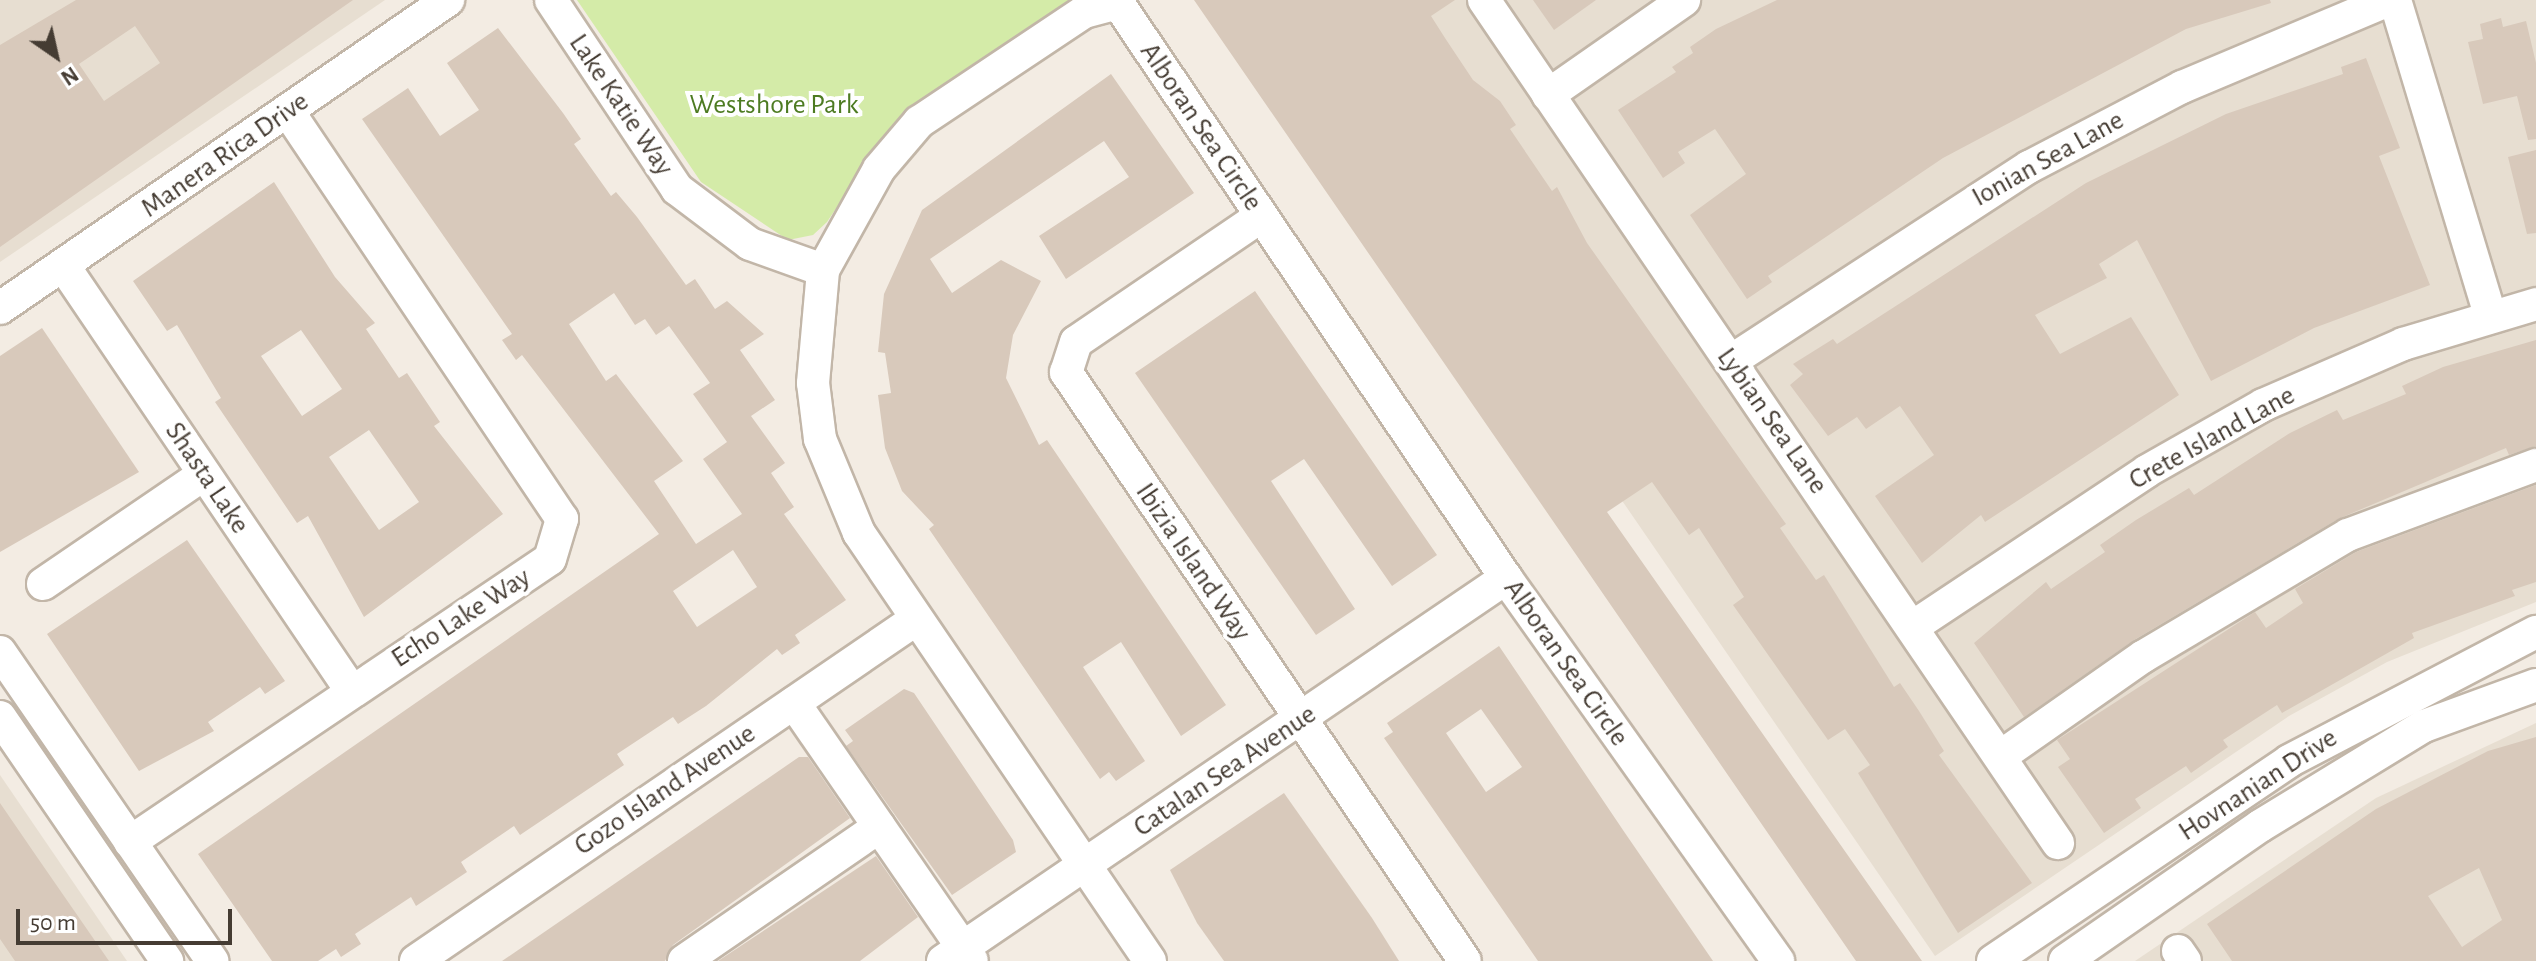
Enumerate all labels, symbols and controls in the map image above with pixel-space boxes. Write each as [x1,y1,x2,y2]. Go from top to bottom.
north arrow [16,16,96,96]
street label: Lake Katie Way [561,28,681,182]
street label: Alboran Sea Circle [1132,37,1270,217]
text: N [57,62,82,89]
street label: Manera Rica Drive [135,85,315,225]
park label: Westshore Park [689,88,859,122]
street label: Ionian Sea Lane [1966,104,2130,214]
street label: Lybian Sea Lane [1709,341,1835,501]
street label: Crete Island Lane [2123,379,2301,497]
street label: Shasta Lake [158,416,256,540]
street label: Ibizia Island Way [1128,477,1258,647]
street label: Echo Lake Way [385,561,537,675]
street label: Alboran Sea Circle [1496,573,1636,753]
street label: Catalan Sea Avenue [1127,698,1323,844]
street label: Gozo Island Avenue [568,717,762,863]
street label: Hovnanian Drive [2172,721,2344,849]
scale bar [20,893,236,943]
text: 50 m [30,911,76,935]

